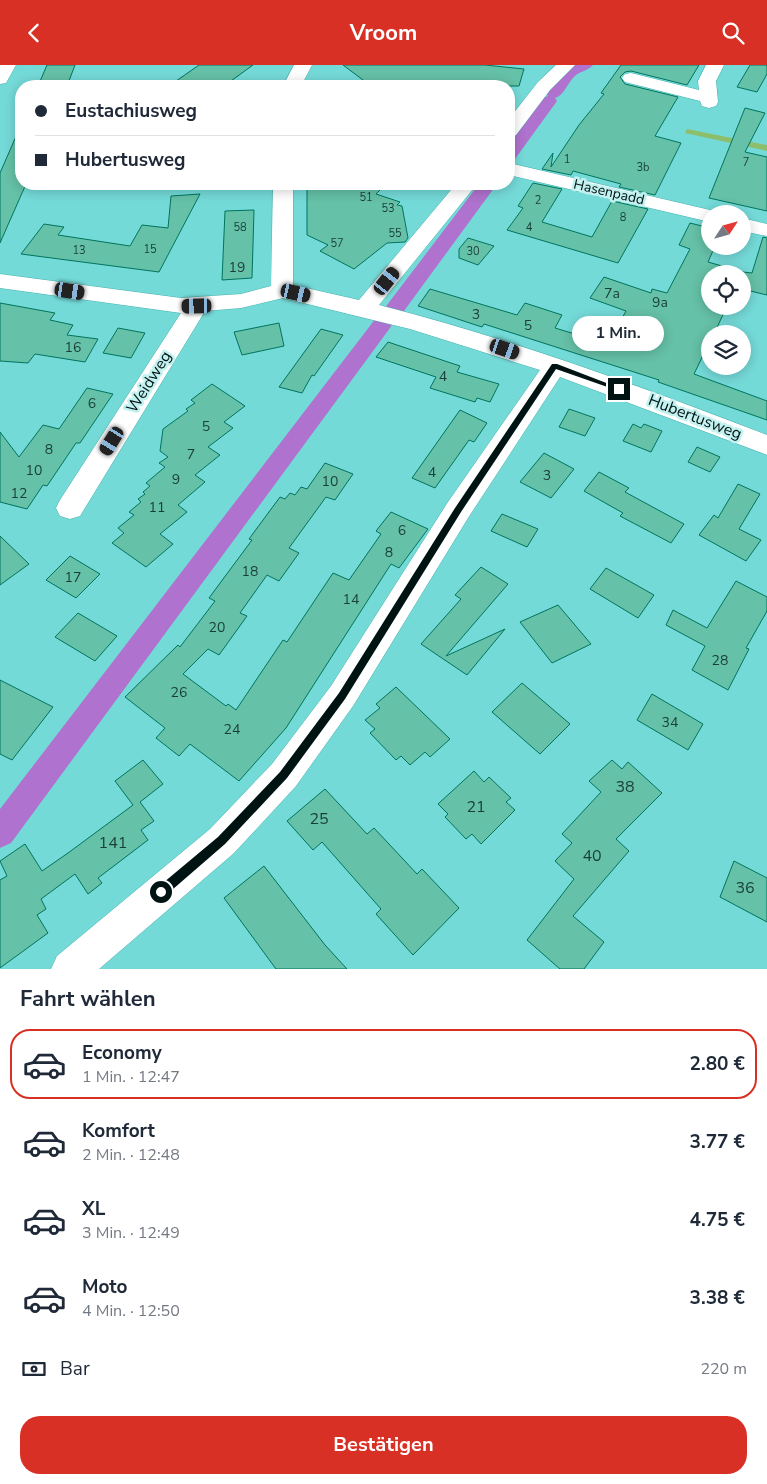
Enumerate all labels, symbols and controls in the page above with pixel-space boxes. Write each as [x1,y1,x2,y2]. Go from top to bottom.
text: Vroom [350,18,417,48]
icon: back [20,19,48,47]
icon: search [719,19,747,47]
text: Eustachiusweg [65,98,197,124]
text: Hubertusweg [65,147,186,173]
house number: 1 [564,152,570,167]
house number: 7 [743,155,749,170]
house number: 3b [636,160,650,175]
street label: Hasenpadd [572,175,646,209]
house number: 51 [359,190,373,205]
house number: 2 [535,193,541,208]
house number: 53 [381,201,395,216]
north arrow [701,205,751,255]
map controls [701,205,751,375]
house number: 8 [620,210,627,225]
house number: 58 [233,220,247,235]
house number: 4 [526,220,533,235]
house number: 55 [388,226,402,241]
house number: 57 [330,236,344,251]
house number: 15 [143,242,157,257]
house number: 13 [72,243,86,258]
house number: 30 [466,244,480,259]
house number: 19 [229,258,245,277]
car [371,265,402,297]
button: locate [701,265,751,315]
car [54,281,85,301]
car [279,282,312,304]
house number: 7a [604,284,620,303]
house number: 9a [652,293,668,312]
car [181,298,212,314]
house number: 3 [472,305,480,324]
house number: 5 [524,316,532,335]
callout: 1 Min. [573,317,665,351]
text: 1 Min. [595,322,641,344]
button: layers [701,325,751,375]
car [488,337,521,361]
house number: 16 [65,338,81,357]
street label: Weidweg [121,347,177,417]
house number: 4 [439,367,447,386]
route end [608,378,630,400]
street label: Hubertusweg [645,389,745,445]
house number: 6 [88,394,96,413]
house number: 5 [202,417,210,436]
car [97,424,126,458]
house number: 8 [45,440,53,459]
house number: 7 [187,445,195,464]
house number: 10 [26,461,42,480]
house number: 4 [428,463,436,482]
house number: 3 [543,466,551,485]
house number: 9 [172,470,180,489]
house number: 10 [322,472,338,491]
house number: 12 [11,484,27,503]
house number: 11 [149,498,165,517]
house number: 6 [398,521,406,540]
house number: 8 [385,543,393,562]
house number: 18 [242,562,258,581]
house number: 17 [65,568,81,587]
house number: 14 [343,590,359,609]
house number: 20 [209,618,225,637]
house number: 28 [712,651,728,670]
house number: 26 [171,683,187,702]
house number: 34 [662,713,678,732]
house number: 24 [224,720,240,739]
house number: 38 [615,776,635,798]
house number: 21 [466,796,486,818]
house number: 25 [309,808,329,830]
house number: 141 [99,832,127,854]
house number: 40 [582,845,602,867]
house number: 36 [735,877,755,899]
route start [150,881,172,903]
text: Fahrt wählen [20,984,156,1014]
text: Economy [82,1040,162,1066]
icon: car [22,1042,67,1087]
text: 2.80 € [690,1051,745,1077]
text: 1 Min. · 12:47 [82,1066,180,1088]
text: Komfort [82,1118,155,1144]
icon: car [22,1120,67,1165]
text: 3.77 € [690,1129,745,1155]
text: 2 Min. · 12:48 [82,1144,180,1166]
text: XL [82,1196,105,1222]
icon: car [22,1198,67,1243]
text: 4.75 € [690,1207,745,1233]
text: 3 Min. · 12:49 [82,1222,180,1244]
text: Moto [82,1274,128,1300]
icon: car [22,1276,67,1321]
text: 3.38 € [690,1285,745,1311]
text: 4 Min. · 12:50 [82,1300,180,1322]
icon: cash [20,1355,48,1383]
text: Bar [60,1356,90,1382]
text: 220 m [700,1358,747,1380]
button: Bestätigen [20,1416,747,1474]

